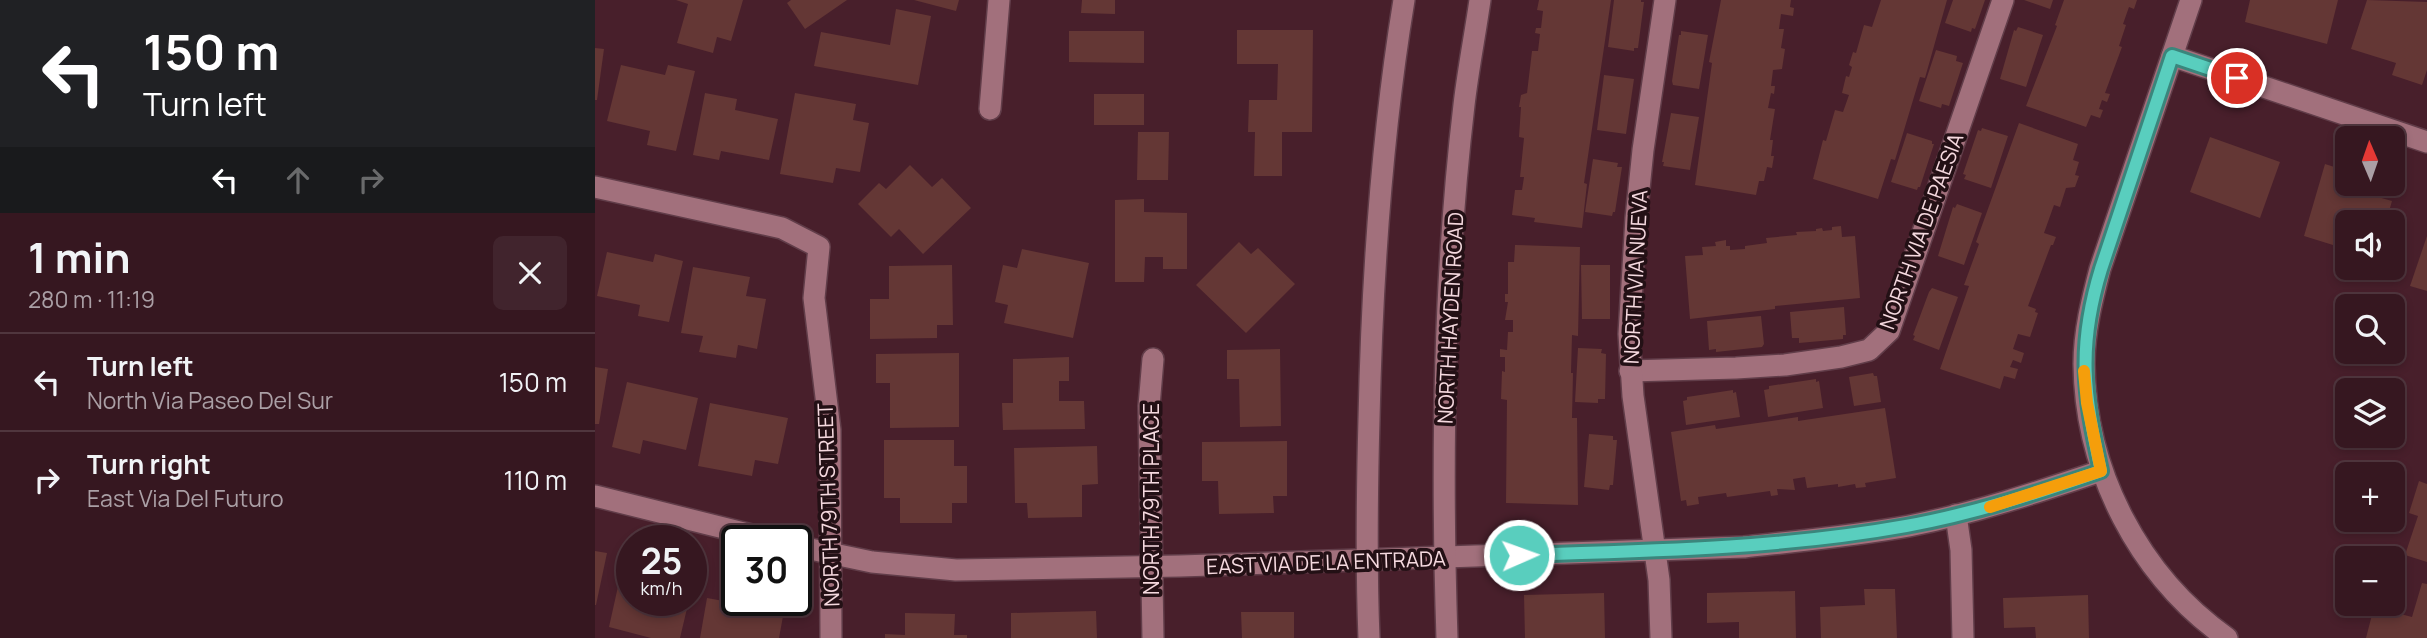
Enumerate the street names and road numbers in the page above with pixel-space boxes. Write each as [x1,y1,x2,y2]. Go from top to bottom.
street label: NORTH VIA DE PAESIA [1872,129,1970,333]
street label: NORTH VIA NUEVA [1616,189,1654,365]
street label: NORTH HAYDEN ROAD [1430,211,1470,425]
street label: NORTH 79TH STREET [810,402,846,607]
street label: NORTH 79TH PLACE [1137,403,1165,595]
street label: EAST VIA DE LA ENTRADA [1206,544,1446,580]

